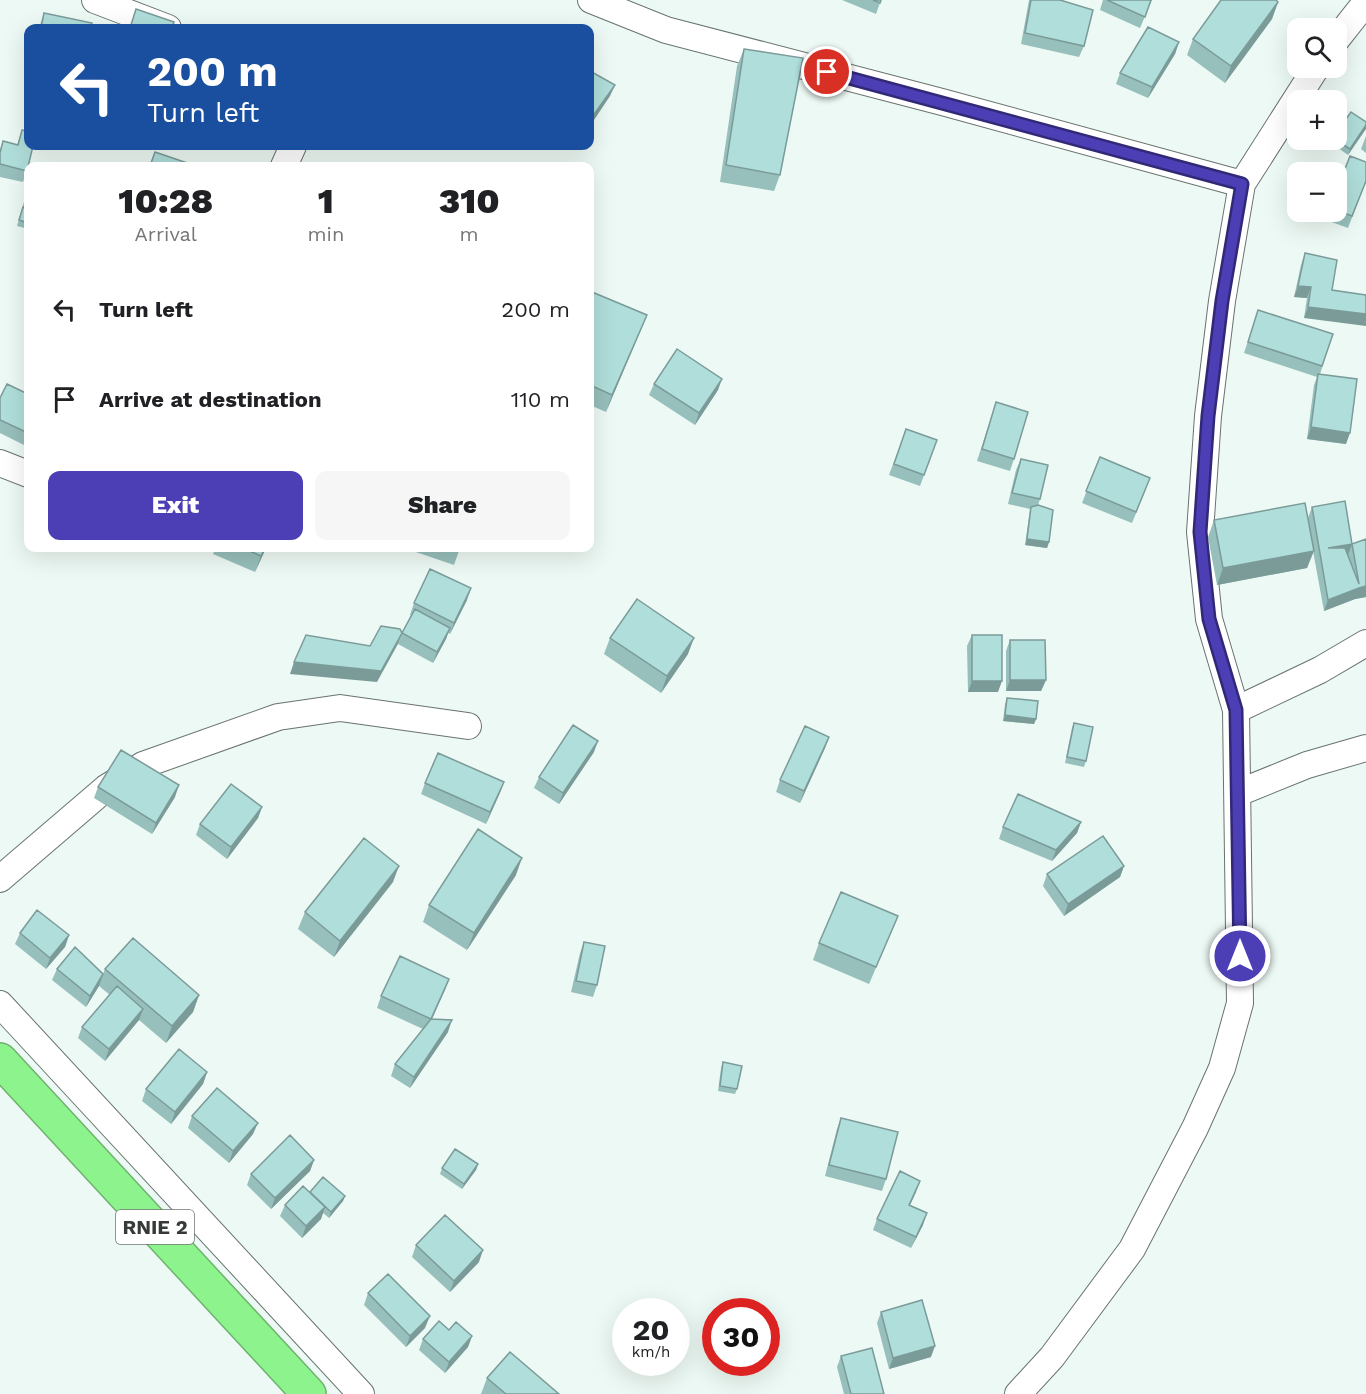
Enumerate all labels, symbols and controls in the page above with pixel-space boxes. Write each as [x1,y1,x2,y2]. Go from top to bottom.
map controls [1287,18,1347,222]
button: search [1287,18,1347,78]
pin [801,46,852,97]
text: 200 m [147,47,278,96]
icon: left [48,48,126,126]
icon: arrive [810,55,843,88]
button: + [1287,90,1347,150]
text: Turn left [147,97,259,129]
button: − [1287,162,1347,222]
text: 10:28 [118,180,213,222]
text: 1 [318,180,334,222]
text: 310 [439,180,500,222]
text: Arrival [135,222,197,246]
text: min [308,222,344,246]
text: m [460,222,479,246]
icon: left [48,293,81,326]
text: Turn left [99,297,193,322]
text: 200 m [501,297,570,322]
icon: arrive [48,383,81,416]
text: Arrive at destination [99,387,322,412]
text: 110 m [511,387,570,412]
button: Exit [48,471,303,540]
button: Share [315,471,570,540]
position arrow [1208,924,1272,988]
road number: RNIE 2 [116,1210,194,1244]
speed limit sign: 30 [702,1298,780,1376]
text: 20 [632,1312,670,1347]
text: km/h [632,1343,670,1361]

